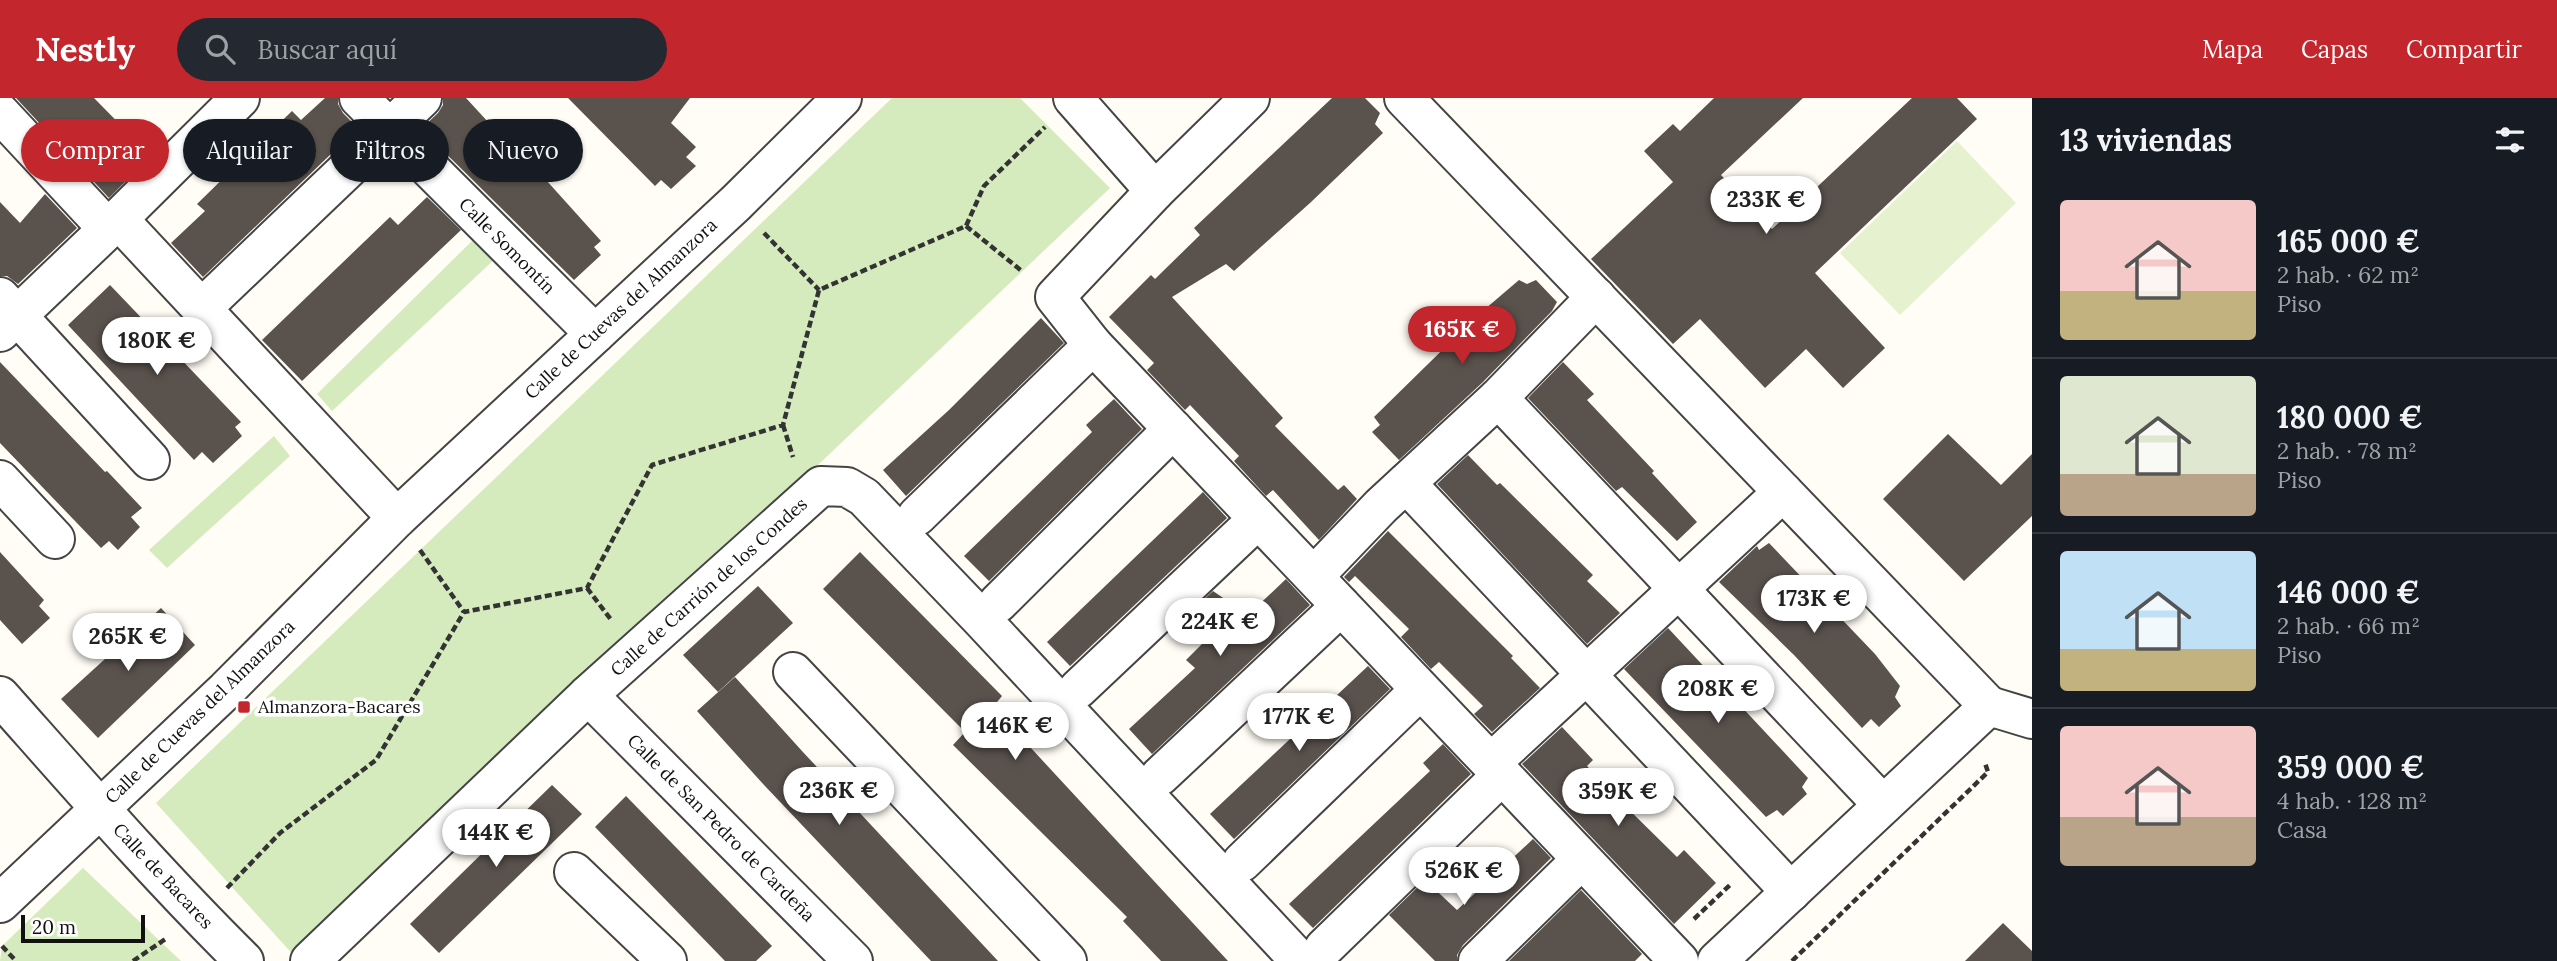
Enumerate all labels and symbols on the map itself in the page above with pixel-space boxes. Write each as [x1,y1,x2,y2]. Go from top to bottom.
pin: 233K € [1709,176,1823,236]
street label: Calle Somontín [454,193,561,299]
street label: Calle de Cuevas del Almanzora [520,213,722,404]
pin: 165K € [1405,306,1519,366]
pin: 180K € [100,317,214,377]
street label: Calle de Carrión de los Condes [606,492,812,681]
pin: 173K € [1757,575,1871,635]
pin: 224K € [1163,598,1277,658]
pin: 265K € [71,614,185,673]
street label: Calle de Cuevas del Almanzora [100,615,299,808]
pin: 208K € [1661,666,1775,725]
pin: 177K € [1242,694,1356,753]
place label: Almanzora-Bacares [257,695,421,718]
marker: Almanzora-Bacares [236,699,252,715]
pin: 146K € [958,702,1072,762]
street label: Calle de San Pedro de Cardeña [623,729,820,926]
pin: 236K € [782,768,896,827]
pin: 359K € [1561,768,1675,828]
pin: 144K € [439,810,553,869]
street label: Calle de Bacares [108,818,218,933]
pin: 526K € [1407,848,1521,907]
scale bar [21,912,145,944]

